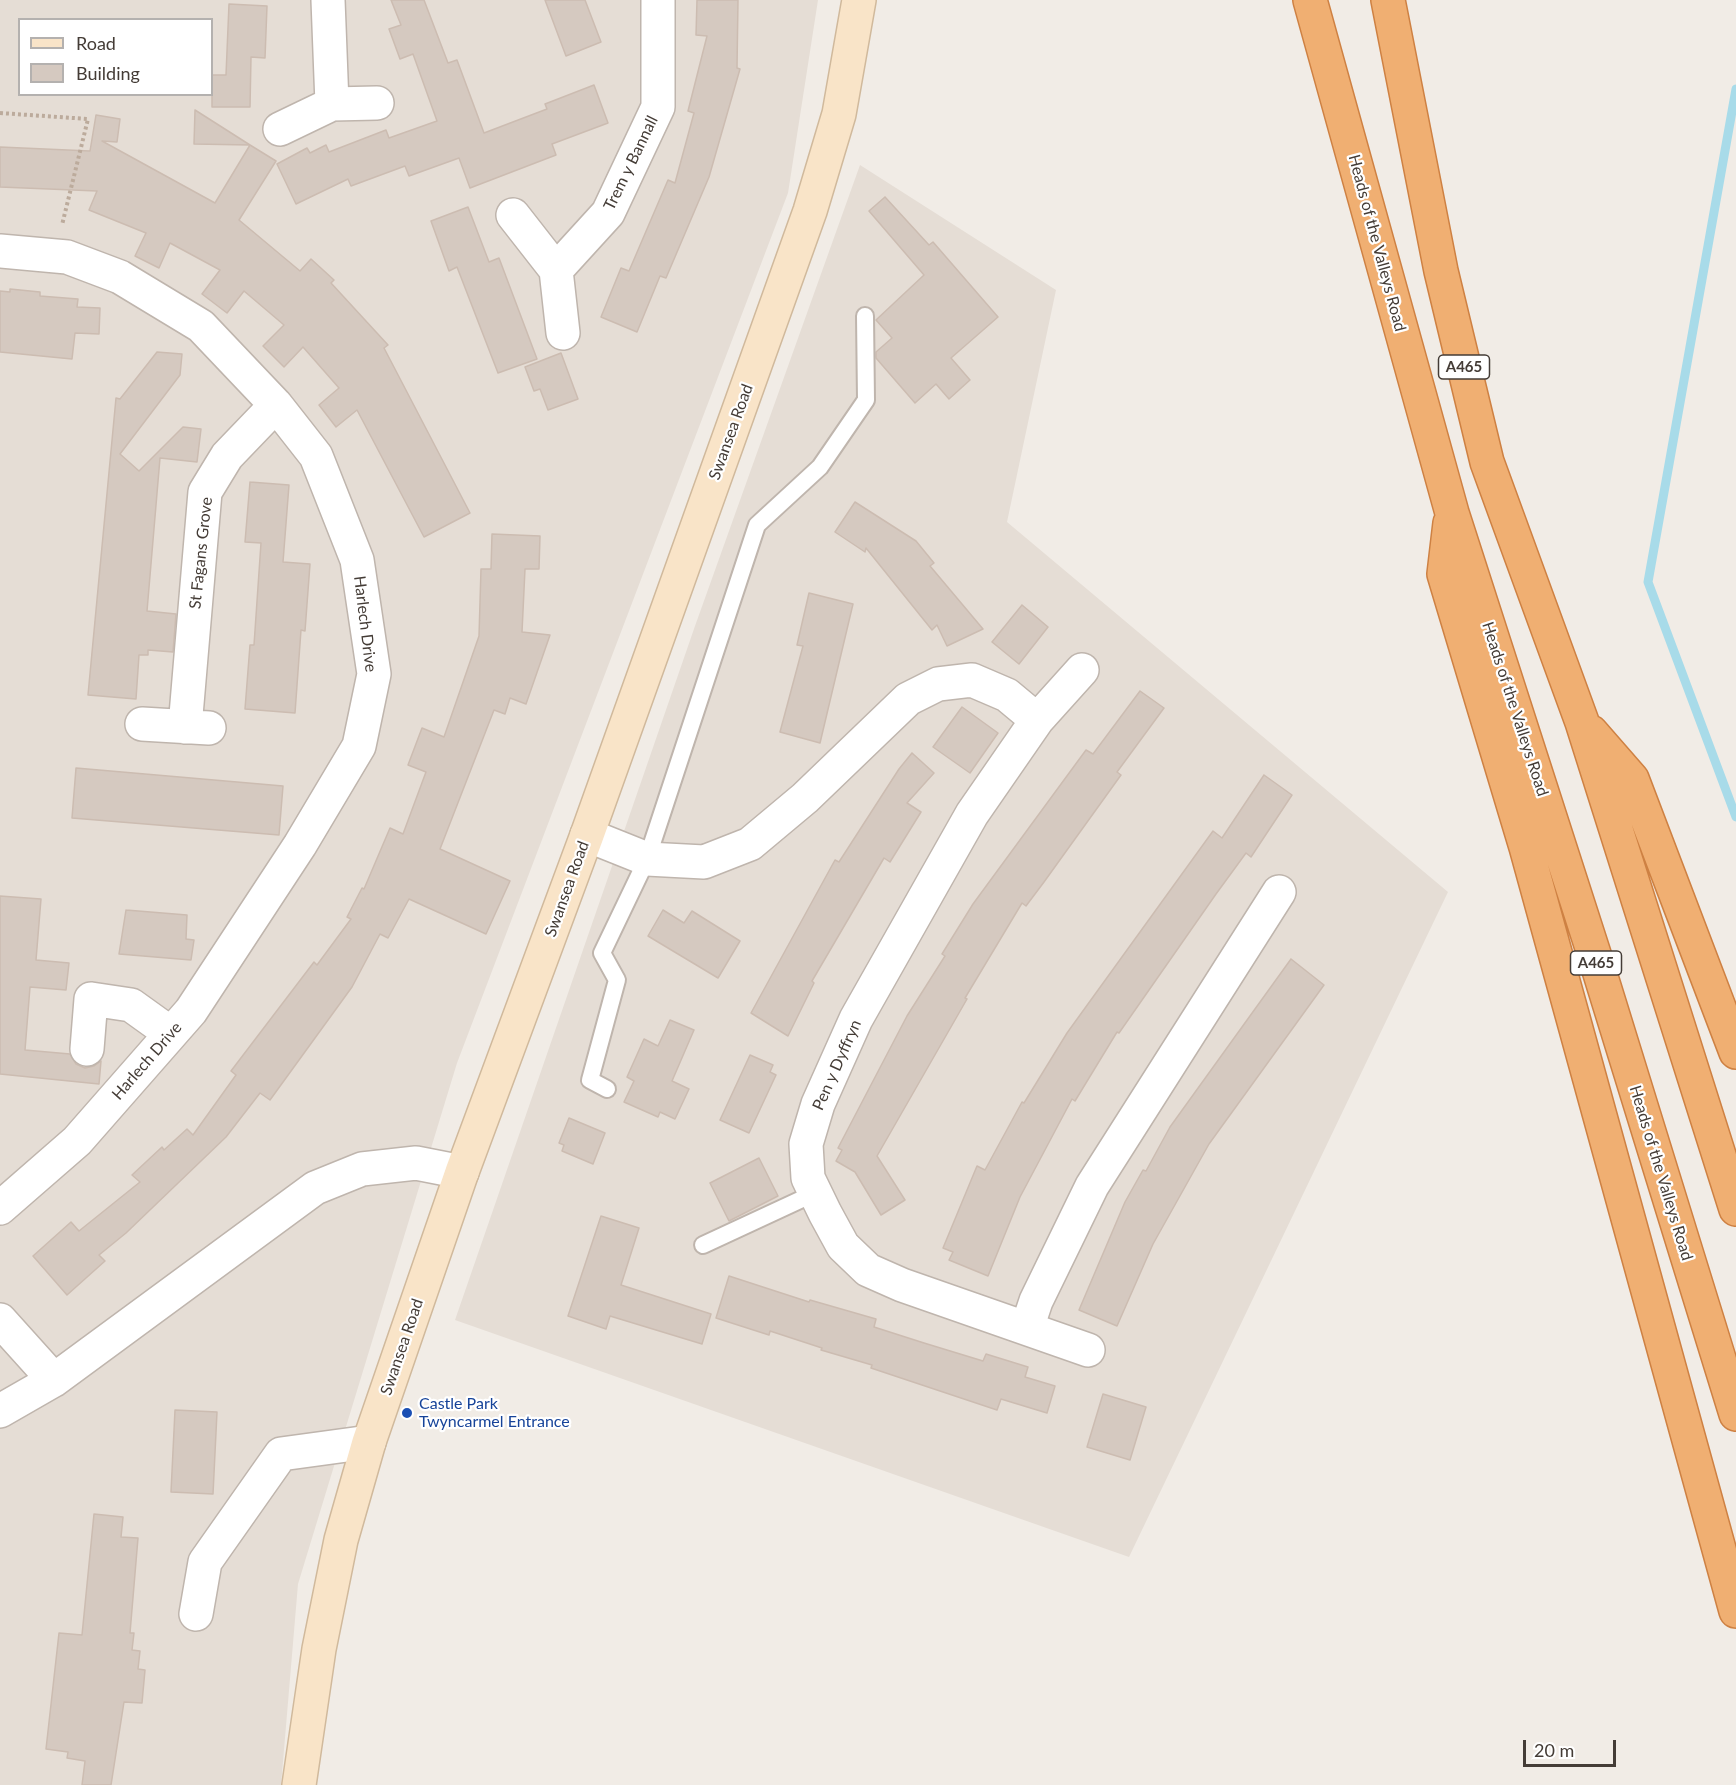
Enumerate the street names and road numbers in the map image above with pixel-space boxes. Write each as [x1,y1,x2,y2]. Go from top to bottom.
street label: Trem y Bannall [600,113,662,213]
street label: Heads of the Valleys Road [1344,153,1410,333]
road number: A465 [1438,355,1490,379]
street label: Swansea Road [705,381,757,483]
street label: St Fagans Grove [186,496,216,610]
street label: Harlech Drive [350,575,380,673]
street label: Heads of the Valleys Road [1478,619,1552,799]
street label: Swansea Road [541,838,593,940]
road number: A465 [1570,951,1622,975]
street label: Pen y Dyffryn [809,1017,865,1113]
street label: Harlech Drive [108,1018,186,1104]
street label: Heads of the Valleys Road [1625,1083,1697,1263]
street label: Swansea Road [377,1296,427,1398]

